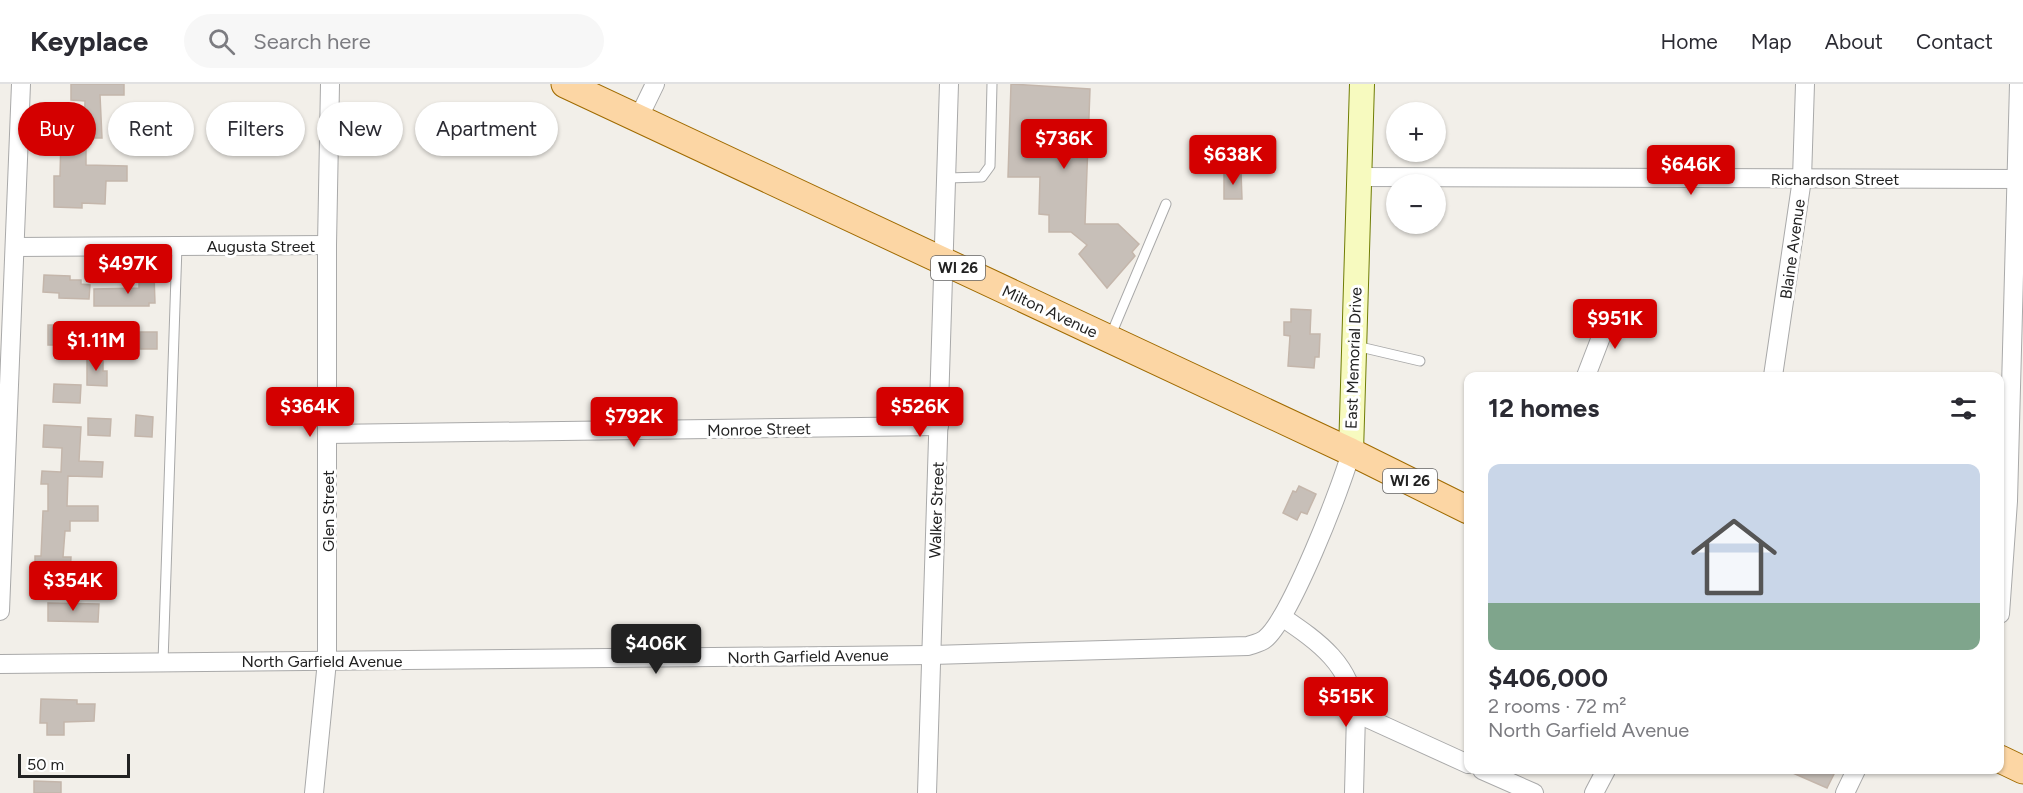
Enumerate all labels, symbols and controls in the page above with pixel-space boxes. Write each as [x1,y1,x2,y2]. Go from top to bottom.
search box [184,14,604,68]
text: Keyplace [30,24,148,58]
icon: search [205,25,238,58]
text: Search here [253,28,371,55]
text: Home [1661,29,1718,54]
text: Map [1751,29,1792,54]
text: About [1825,29,1883,54]
text: Contact [1916,29,1993,54]
chip: Buy [18,102,96,156]
chip: Rent [108,102,194,156]
chip: Filters [206,102,305,156]
chip: New [317,102,403,156]
chip: Apartment [415,102,558,156]
map controls [1386,102,1446,234]
button: + [1386,102,1446,162]
pin: $736K [1022,119,1106,170]
text: $736K [1035,126,1093,150]
pin: $638K [1191,135,1275,186]
text: $638K [1203,142,1263,166]
pin: $646K [1649,145,1733,196]
text: $646K [1661,152,1721,176]
street label: Richardson Street [1771,170,1899,189]
button: − [1386,174,1446,234]
street label: Blaine Avenue [1776,198,1809,300]
street label: Augusta Street [207,237,315,256]
pin: $497K [86,244,170,295]
text: $497K [98,251,158,275]
road number: WI 26 [931,256,985,280]
street label: Milton Avenue [999,281,1101,342]
street label: East Memorial Drive [1342,286,1365,429]
pin: $951K [1573,299,1657,350]
text: $951K [1587,306,1643,330]
pin: $1.11M [47,321,145,372]
text: $1.11M [67,328,125,352]
pin: $364K [268,387,352,438]
pin: $526K [878,387,962,438]
text: 12 homes [1488,392,1599,424]
icon: filters [1947,392,1980,425]
text: $364K [280,394,340,418]
text: $526K [890,394,950,418]
pin: $792K [592,397,676,448]
text: $792K [605,404,663,428]
street label: Monroe Street [707,419,811,440]
street label: Walker Street [925,461,948,559]
road number: WI 26 [1383,469,1437,493]
street label: Glen Street [319,470,338,552]
icon: home [1680,503,1788,611]
pin: $354K [31,561,115,612]
text: $354K [43,568,103,592]
pin: $406K [614,624,698,675]
text: $406K [625,631,687,655]
street label: North Garfield Avenue [727,646,889,667]
street label: North Garfield Avenue [241,652,403,671]
text: $406,000 [1488,662,1608,694]
pin: $515K [1304,677,1388,728]
text: $515K [1318,684,1374,708]
text: 2 rooms · 72 m² [1488,694,1626,718]
text: North Garfield Avenue [1488,718,1689,742]
scale bar [18,751,130,778]
text: 50 m [27,755,64,774]

